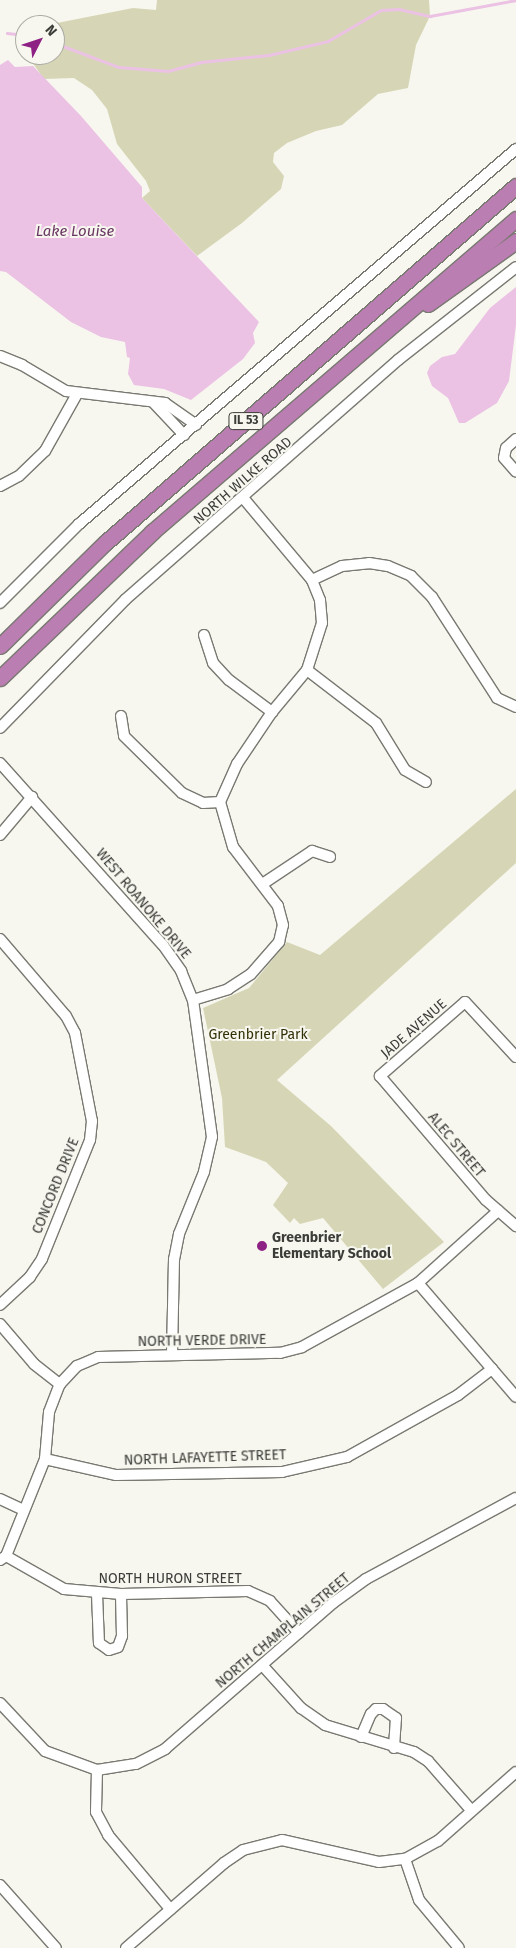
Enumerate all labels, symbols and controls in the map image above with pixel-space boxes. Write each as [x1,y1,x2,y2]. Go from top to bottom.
north arrow [15,15,65,65]
text: N [41,21,60,40]
water label: Lake Louise [36,223,114,241]
road number: IL 53 [227,412,265,431]
street label: NORTH WILKE ROAD [190,434,296,528]
street label: WEST ROANOKE DRIVE [92,845,194,963]
street label: JADE AVENUE [378,996,450,1062]
park label: Greenbrier Park [208,1027,308,1043]
street label: ALEC STREET [424,1109,488,1181]
street label: CONCORD DRIVE [29,1136,83,1236]
place label: Greenbrier Elementary School [272,1230,391,1262]
marker: Greenbrier Elementary School [256,1240,268,1252]
street label: NORTH VERDE DRIVE [137,1331,267,1351]
street label: NORTH LAFAYETTE STREET [123,1447,287,1469]
street label: NORTH CHAMPLAIN STREET [213,1570,353,1692]
street label: NORTH HURON STREET [98,1571,242,1587]

